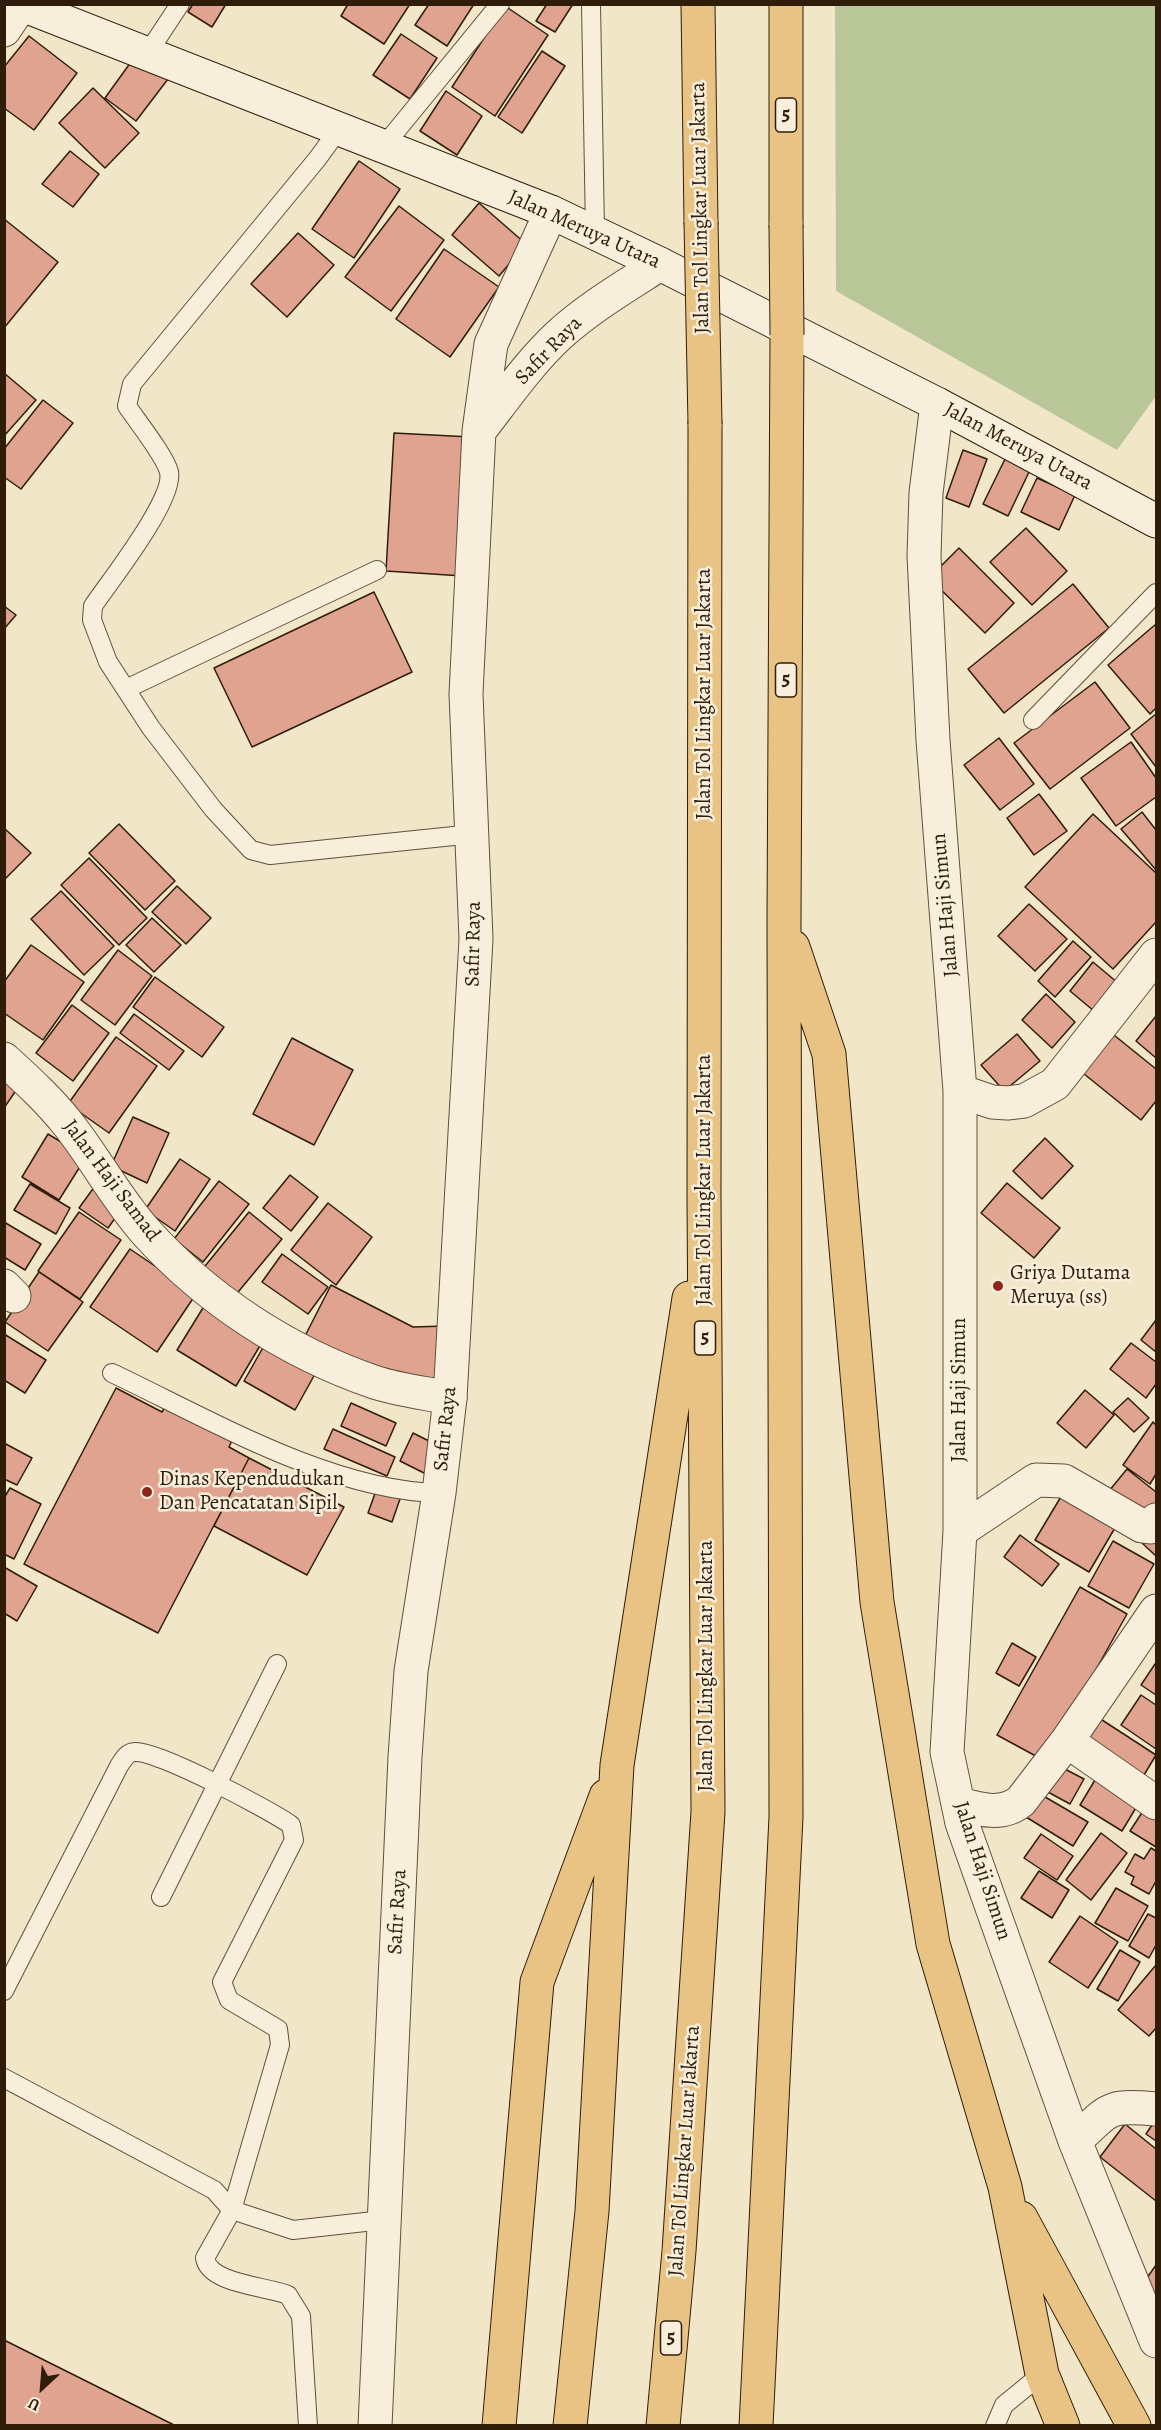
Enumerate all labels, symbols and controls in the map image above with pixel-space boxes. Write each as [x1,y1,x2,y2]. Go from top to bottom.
street label: Jalan Tol Lingkar Luar Jakarta [686,82,716,334]
road number: 5 [776,98,796,132]
street label: Jalan Meruya Utara [504,185,664,275]
street label: Safir Raya [510,311,588,391]
street label: Jalan Meruya Utara [940,397,1096,497]
street label: Jalan Tol Lingkar Luar Jakarta [692,568,718,820]
road number: 5 [776,663,796,697]
street label: Jalan Haji Simun [927,832,965,978]
street label: Safir Raya [461,901,487,987]
street label: Jalan Tol Lingkar Luar Jakarta [692,1054,718,1306]
street label: Jalan Haji Samad [57,1115,165,1247]
place label: Griya Dutama Meruya (ss) [1010,1261,1131,1311]
marker: Griya Dutama Meruya (ss) [991,1279,1005,1293]
street label: Jalan Haji Simun [947,1318,973,1462]
road number: 5 [694,1321,716,1355]
street label: Safir Raya [429,1385,463,1473]
place label: Dinas Kependudukan Dan Pencatatan Sipil [159,1467,344,1517]
marker: Dinas Kependudukan Dan Pencatatan Sipil [140,1485,154,1499]
street label: Jalan Tol Lingkar Luar Jakarta [694,1540,720,1792]
street label: Jalan Haji Simun [948,1798,1016,1944]
street label: Safir Raya [383,1869,413,1955]
street label: Jalan Tol Lingkar Luar Jakarta [664,2025,706,2277]
road number: 5 [660,2321,682,2355]
north arrow [12,2358,72,2418]
text: U [25,2392,44,2416]

